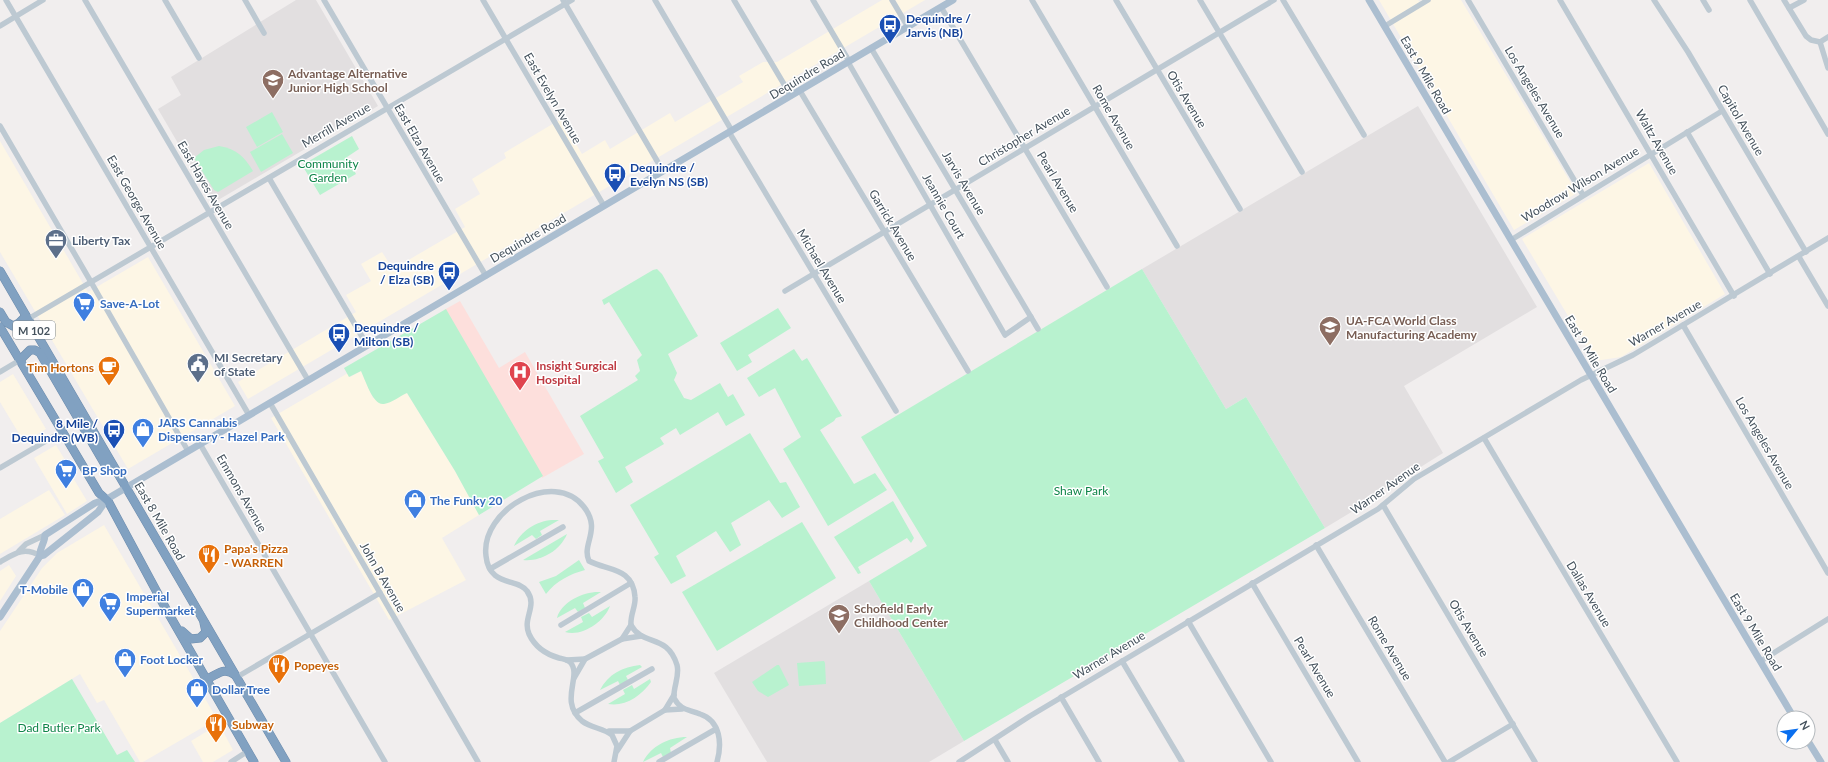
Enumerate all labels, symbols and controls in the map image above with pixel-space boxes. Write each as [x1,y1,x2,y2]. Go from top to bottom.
place label: Dequindre / Jarvis (NB) [906,11,971,40]
bus stop icon: Dequindre / Jarvis (NB) [877,12,903,45]
street label: East 9 Mile Road [1397,33,1455,117]
street label: Los Angeles Avenue [1502,43,1568,141]
street label: Dequindre Road [767,46,847,102]
street label: East Evelyn Avenue [521,50,585,146]
place label: Advantage Alternative Junior High School [287,66,408,95]
school or university icon: Advantage Alternative Junior High School [260,67,286,100]
street label: Otis Avenue [1164,67,1210,131]
street label: Rome Avenue [1089,82,1139,152]
street label: Capitol Avenue [1715,82,1767,158]
street label: Merrill Avenue [299,99,373,151]
street label: East Elza Avenue [391,101,449,185]
street label: Christopher Avenue [975,103,1073,169]
street label: Waltz Avenue [1632,107,1682,177]
street label: East Hayes Avenue [174,138,238,232]
street label: Woodrow Wilson Avenue [1519,143,1641,225]
street label: Jarvis Avenue [939,148,989,218]
street label: Pearl Avenue [1034,149,1082,215]
street label: East George Avenue [104,152,170,252]
park label: Community Garden [297,156,359,185]
place label: Dequindre / Evelyn NS (SB) [630,160,708,189]
bus stop icon: Dequindre / Evelyn NS (SB) [602,161,628,194]
street label: Jeannie Court [919,171,969,242]
street label: Garrick Avenue [866,187,920,263]
street label: Dequindre Road [487,210,569,266]
street label: Michael Avenue [794,226,850,306]
office icon: Liberty Tax [43,227,69,260]
place label: Liberty Tax [72,233,131,248]
place label: Dequindre / Elza (SB) [378,258,435,287]
bus stop icon: Dequindre / Elza (SB) [436,259,462,292]
supermarket icon: Save-A-Lot [71,290,97,323]
place label: Save-A-Lot [100,296,160,311]
street label: Warner Avenue [1626,296,1704,350]
street label: East 9 Mile Road [1562,312,1620,396]
place label: UA-FCA World Class Manufacturing Academy [1346,313,1477,342]
school or university icon: UA-FCA World Class Manufacturing Academy [1317,314,1343,347]
place label: Dequindre / Milton (SB) [354,320,419,349]
road number: M 102 [13,321,55,339]
bus stop icon: Dequindre / Milton (SB) [326,321,352,354]
place label: MI Secretary of State [214,350,283,379]
public building icon: MI Secretary of State [185,351,211,384]
cafe icon: Tim Hortons [96,354,122,387]
place label: Insight Surgical Hospital [536,358,617,387]
hospital icon: Insight Surgical Hospital [507,359,533,392]
place label: Tim Hortons [27,360,94,375]
street label: Los Angeles Avenue [1732,394,1798,492]
place label: JARS Cannabis Dispensary - Hazel Park [158,415,285,444]
place label: 8 Mile / Dequindre (WB) [12,416,98,445]
shop icon: JARS Cannabis Dispensary - Hazel Park [130,416,156,449]
bus stop icon: 8 Mile / Dequindre (WB) [101,417,127,450]
street label: Emmons Avenue [214,451,270,535]
supermarket icon: BP Shop [53,457,79,490]
street label: Warner Avenue [1347,458,1423,518]
place label: BP Shop [82,463,127,478]
street label: East 8 Mile Road [131,479,189,563]
park label: Shaw Park [1054,483,1109,498]
shop icon: The Funky 20 [402,487,428,520]
place label: The Funky 20 [430,493,502,508]
street label: John B Avenue [357,539,409,615]
place label: Papa's Pizza - WARREN [224,541,288,570]
restaurant icon: Papa's Pizza - WARREN [196,542,222,575]
street label: Dallas Avenue [1563,558,1615,630]
shop icon: T-Mobile [70,576,96,609]
place label: T-Mobile [20,582,69,597]
place label: Imperial Supermarket [126,589,195,618]
supermarket icon: Imperial Supermarket [97,590,123,623]
street label: East 9 Mile Road [1727,590,1785,674]
street label: Otis Avenue [1446,596,1492,660]
place label: Schofield Early Childhood Center [854,601,949,630]
school or university icon: Schofield Early Childhood Center [826,602,852,635]
street label: Rome Avenue [1365,613,1415,683]
street label: Warner Avenue [1070,628,1148,682]
street label: Pearl Avenue [1291,634,1339,700]
shop icon: Foot Locker [112,646,138,679]
place label: Foot Locker [140,652,203,667]
restaurant icon: Popeyes [266,652,292,685]
place label: Popeyes [294,658,339,673]
shop icon: Dollar Tree [184,676,210,709]
place label: Dollar Tree [212,682,270,697]
north arrow [1776,710,1816,750]
restaurant icon: Subway [203,711,229,744]
place label: Subway [232,717,274,732]
text: N [1797,718,1813,732]
park label: Dad Butler Park [17,720,101,735]

